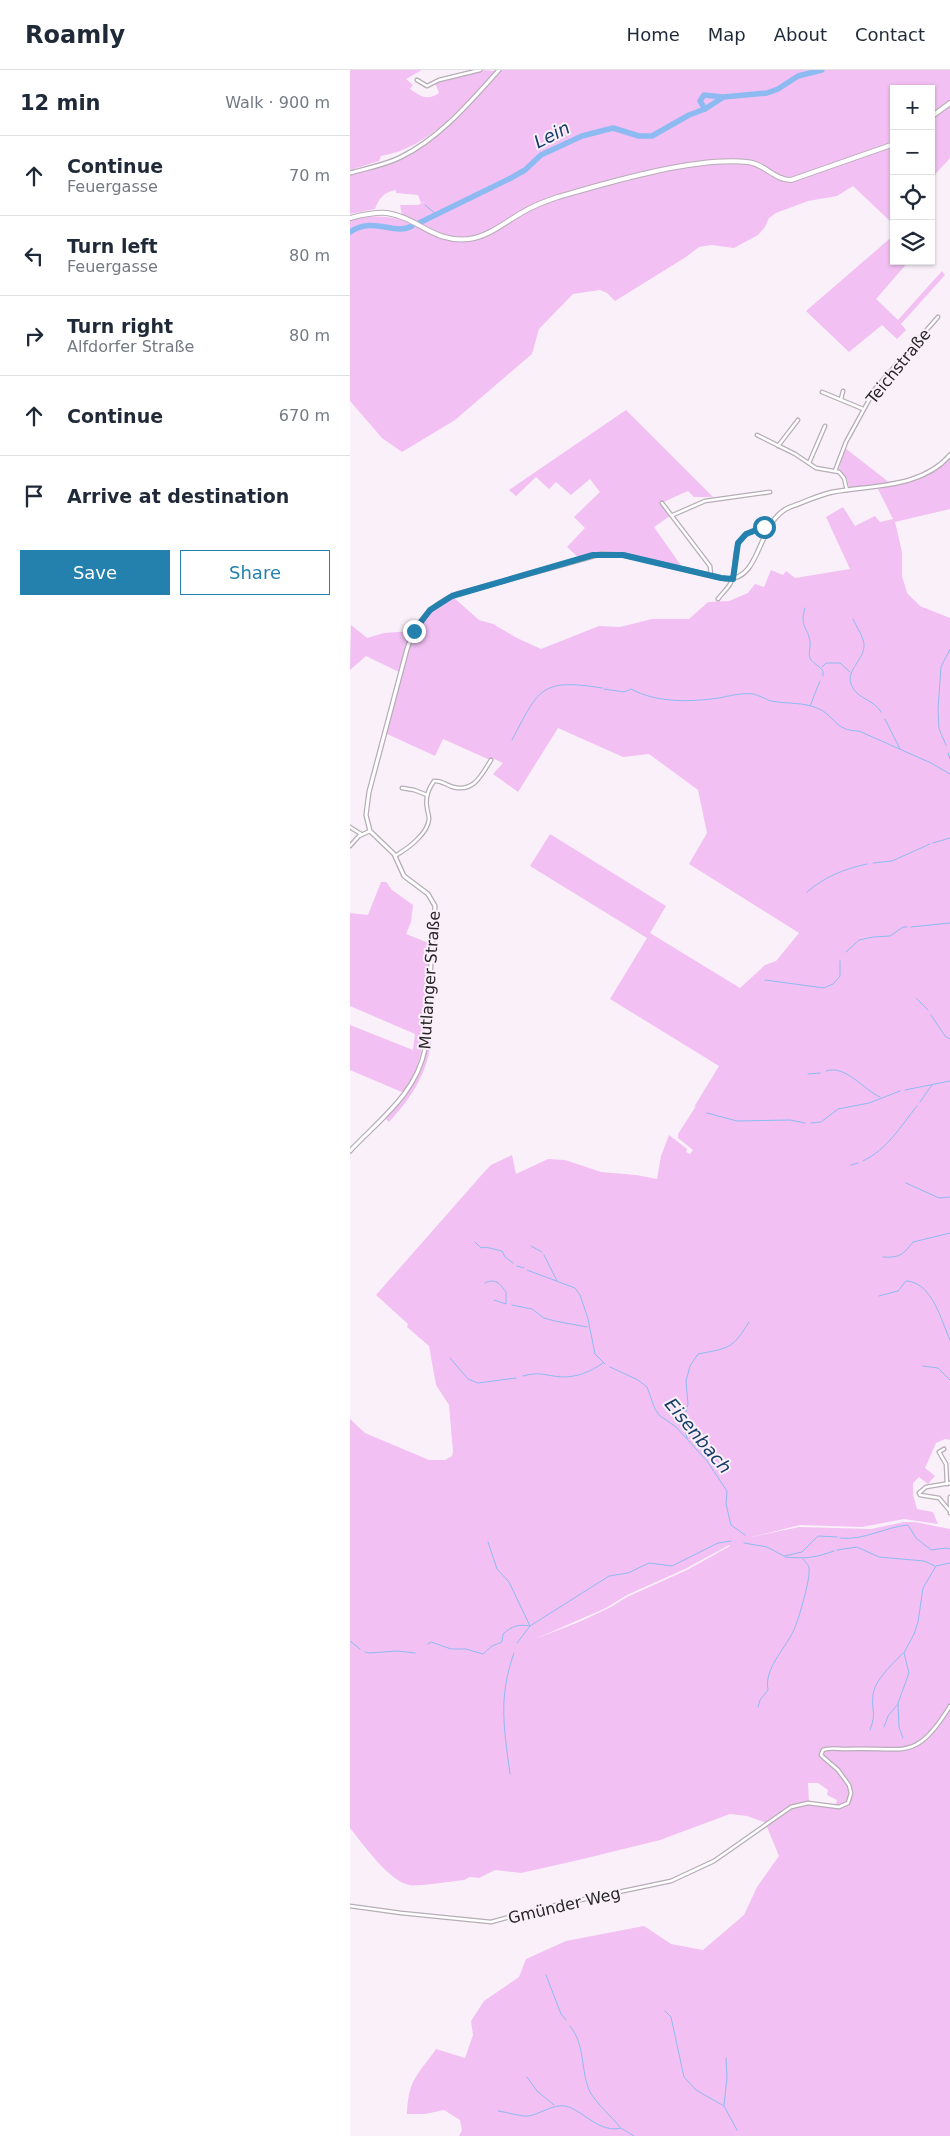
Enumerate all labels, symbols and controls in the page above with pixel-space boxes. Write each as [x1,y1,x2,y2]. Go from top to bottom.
text: Roamly [25,21,125,49]
text: Home [627,24,680,45]
text: Map [708,24,746,45]
text: About [774,24,827,45]
text: Contact [855,24,925,45]
map controls [890,85,935,265]
button: + [890,85,935,130]
text: 12 min [20,91,101,115]
text: Walk · 900 m [225,93,330,112]
water label: Lein [530,117,573,152]
button: − [890,130,935,175]
text: Continue [67,155,163,177]
icon: ahead [20,162,48,190]
text: 70 m [289,166,330,185]
button: locate [890,175,935,220]
text: Feuergasse [67,177,158,196]
button: layers [890,220,935,265]
text: Turn left [67,235,158,257]
icon: left [20,242,48,270]
text: 80 m [289,246,330,265]
text: Feuergasse [67,257,158,276]
text: Turn right [67,315,173,337]
icon: right [20,322,48,350]
street label: Teichstraße [862,325,934,409]
text: 80 m [289,326,330,345]
text: Alfdorfer Straße [67,337,194,356]
icon: ahead [20,402,48,430]
text: Continue [67,405,163,427]
text: 670 m [279,406,330,425]
icon: arrive [20,482,48,510]
text: Arrive at destination [67,485,289,507]
route start [753,516,776,539]
button: Save [20,550,170,595]
button: Share [180,550,330,595]
route end [403,620,426,643]
street label: Mutlanger Straße [415,910,444,1050]
water label: Eisenbach [661,1394,736,1478]
street label: Gmünder Weg [506,1883,622,1928]

